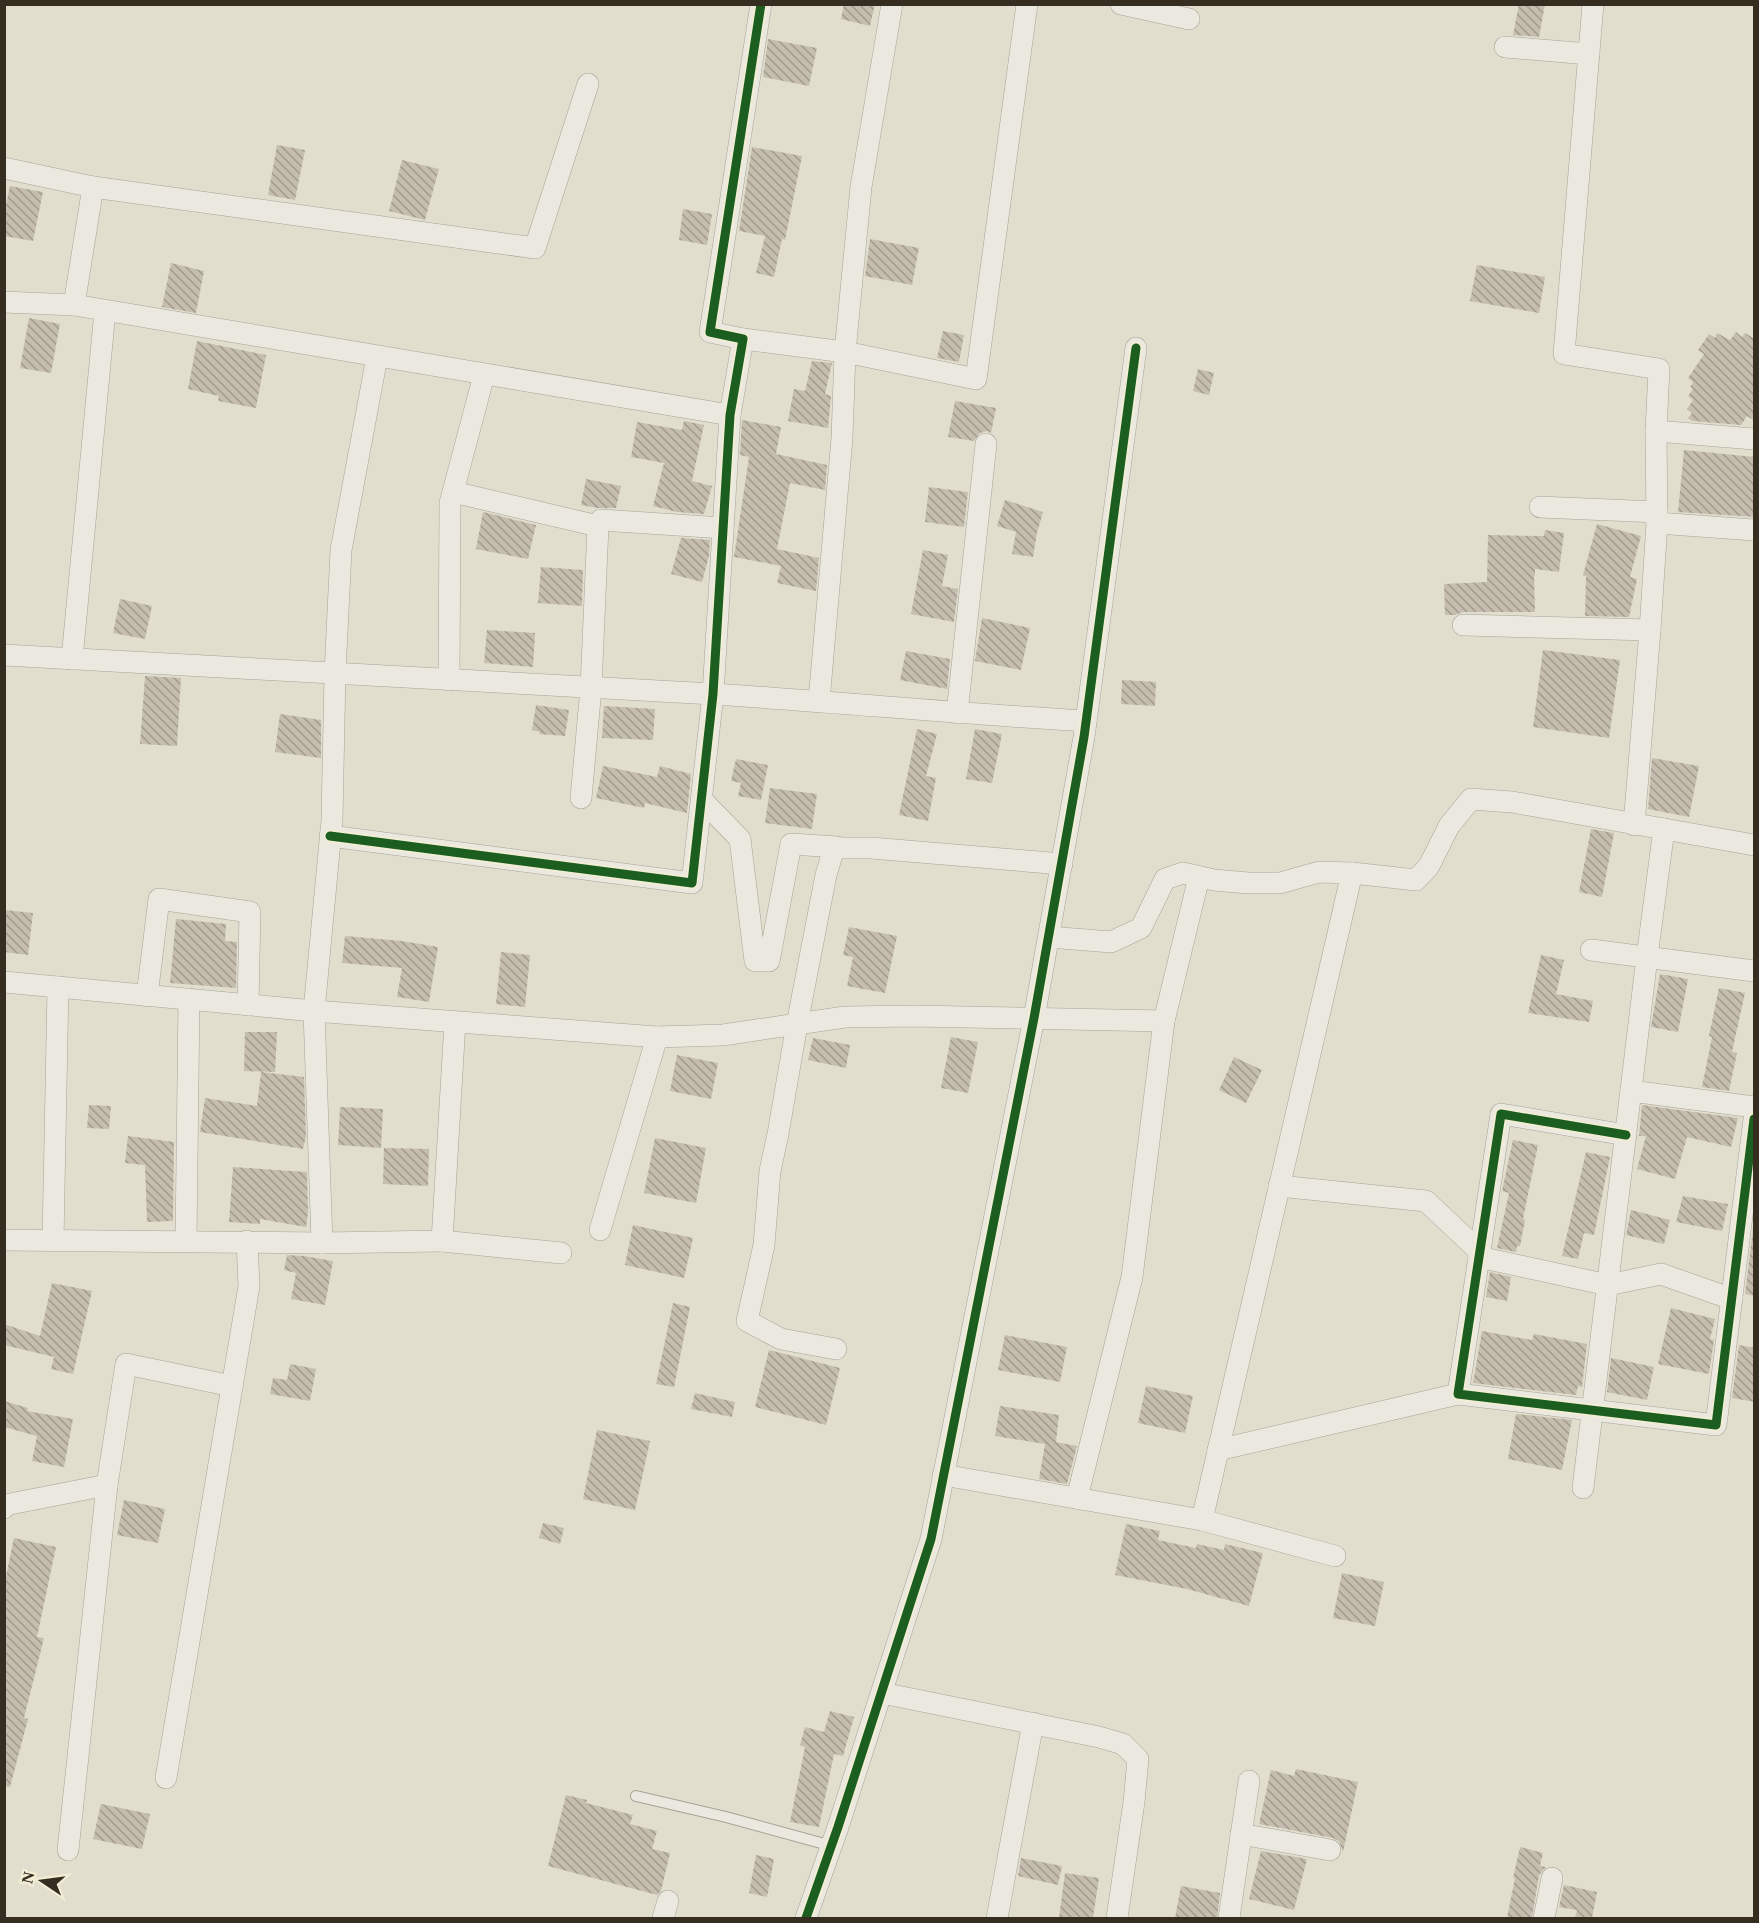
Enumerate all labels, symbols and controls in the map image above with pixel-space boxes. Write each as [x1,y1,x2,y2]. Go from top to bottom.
north arrow [12,1851,72,1911]
text: N [18,1870,38,1885]

